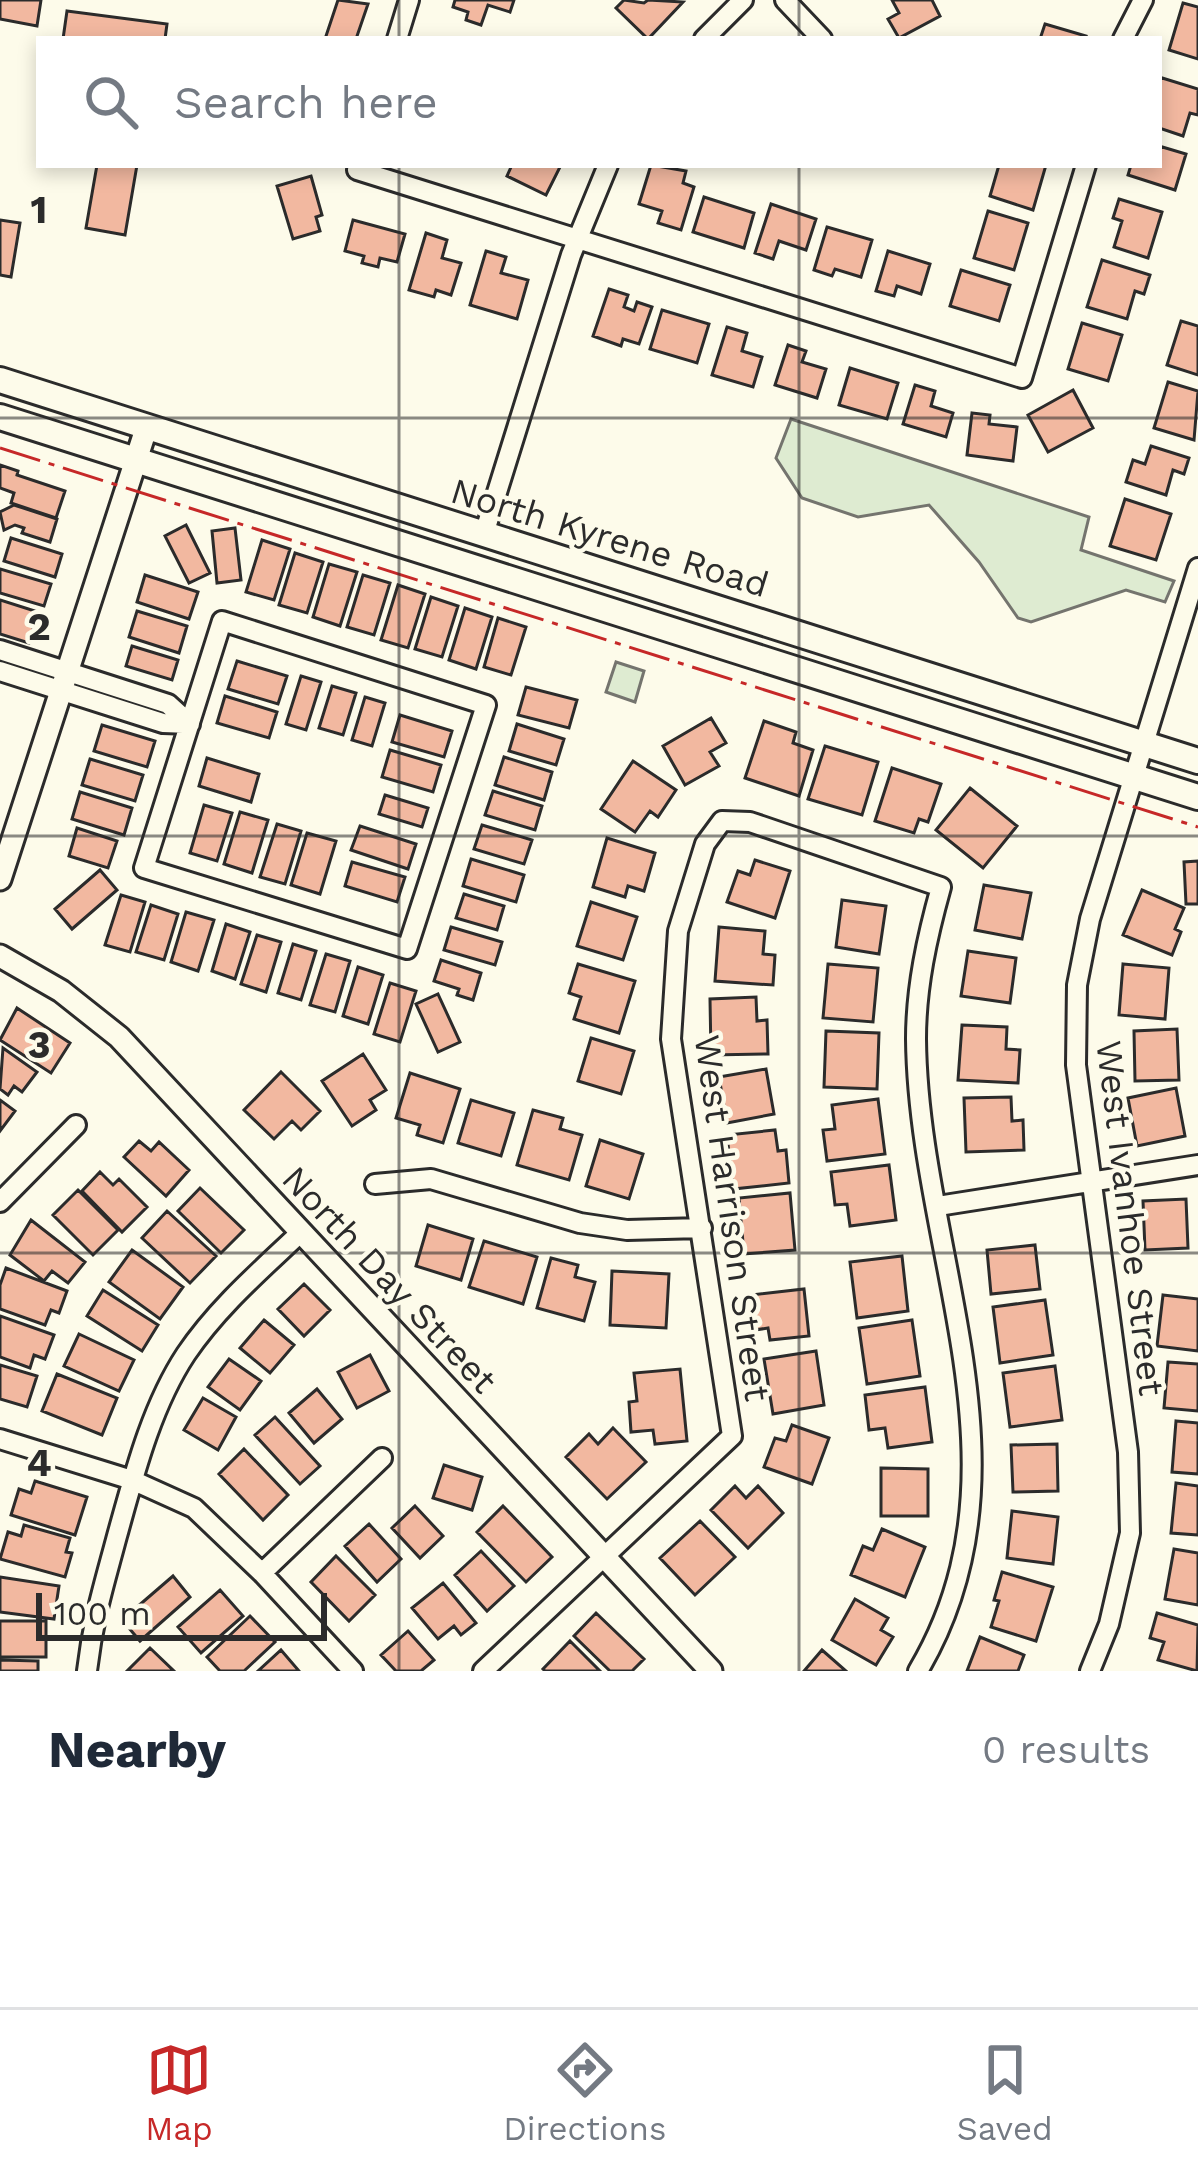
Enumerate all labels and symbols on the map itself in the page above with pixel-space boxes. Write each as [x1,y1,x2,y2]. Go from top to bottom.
text: 1 [31,187,47,232]
street label: North Kyrene Road [446,470,773,606]
text: 2 [27,604,51,649]
text: 3 [27,1022,51,1067]
street label: West Harrison Street [686,1032,779,1404]
street label: West Ivanhoe Street [1087,1038,1173,1398]
street label: North Day Street [273,1158,505,1402]
text: 4 [26,1440,52,1485]
scale bar [36,1587,327,1640]

